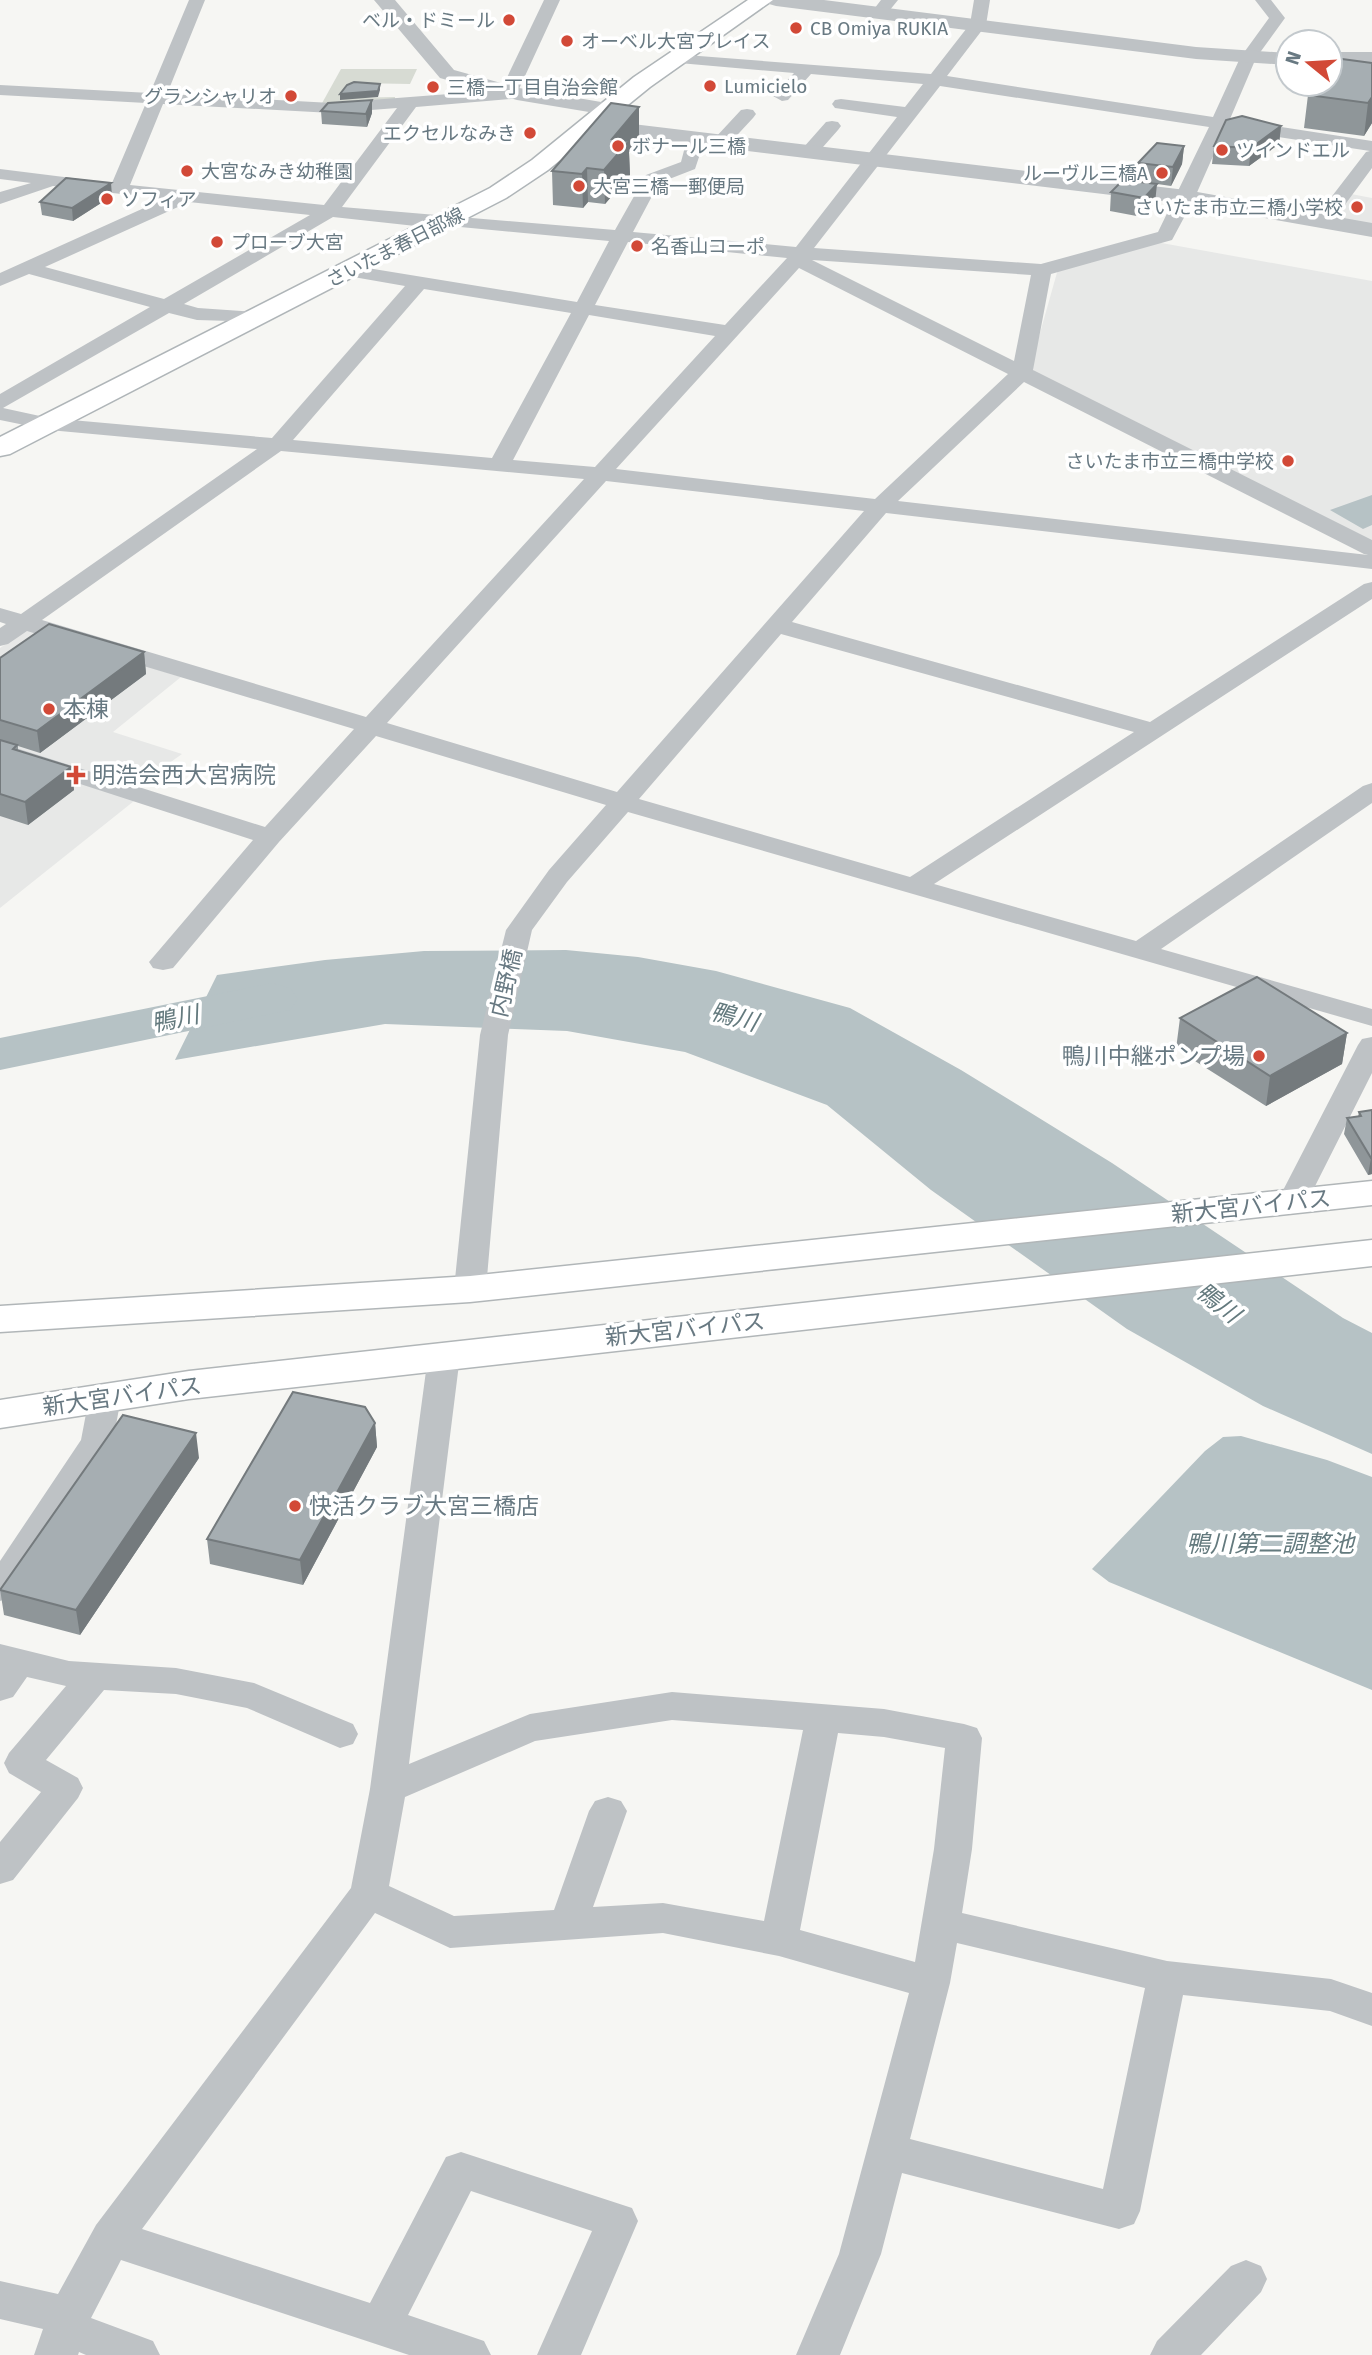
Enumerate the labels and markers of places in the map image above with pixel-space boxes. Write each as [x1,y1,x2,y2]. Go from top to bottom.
place label: ベル・ドミール [362,9,495,32]
marker: ベル・ドミール [501,12,517,28]
place label: CB Omiya RUKIA [810,17,948,40]
marker: CB Omiya RUKIA [788,20,804,36]
place label: オーベル大宮プレイス [581,30,770,53]
marker: オーベル大宮プレイス [559,33,575,49]
place label: Lumicielo [724,75,807,98]
place label: 三橋一丁目自治会館 [447,76,618,99]
marker: Lumicielo [702,78,718,94]
marker: 三橋一丁目自治会館 [425,79,441,95]
place label: グランシャリオ [144,85,277,108]
marker: グランシャリオ [283,88,299,104]
place label: エクセルなみき [383,122,516,145]
marker: エクセルなみき [522,125,538,141]
place label: ボナール三橋 [632,135,746,158]
marker: ボナール三橋 [610,138,626,154]
place label: ツインドエル [1236,139,1350,162]
marker: ツインドエル [1214,142,1230,158]
place label: 大宮なみき幼稚園 [201,160,353,183]
place label: ルーヴル三橋A [1023,162,1148,185]
marker: 大宮なみき幼稚園 [179,163,195,179]
marker: ルーヴル三橋A [1154,165,1170,181]
place label: 大宮三橋一郵便局 [593,175,745,198]
marker: 大宮三橋一郵便局 [571,178,587,194]
place label: ソフィア [121,188,197,211]
marker: ソフィア [99,191,115,207]
place label: さいたま市立三橋小学校 [1135,196,1343,219]
marker: さいたま市立三橋小学校 [1349,199,1365,215]
place label: プローブ大宮 [231,231,344,254]
marker: プローブ大宮 [209,234,225,250]
place label: 名香山コーポ [651,235,765,258]
marker: 名香山コーポ [629,238,645,254]
place label: さいたま市立三橋中学校 [1066,450,1274,473]
marker: さいたま市立三橋中学校 [1280,453,1296,469]
place label: 本棟 [63,695,109,723]
marker: 本棟 [41,701,57,717]
place label: 明浩会西大宮病院 [92,761,276,789]
marker: 明浩会西大宮病院 [66,765,86,785]
place label: 鴨川中継ポンプ場 [1062,1042,1245,1070]
marker: 鴨川中継ポンプ場 [1251,1048,1267,1064]
place label: 快活クラブ大宮三橋店 [309,1492,539,1520]
marker: 快活クラブ大宮三橋店 [287,1498,303,1514]

